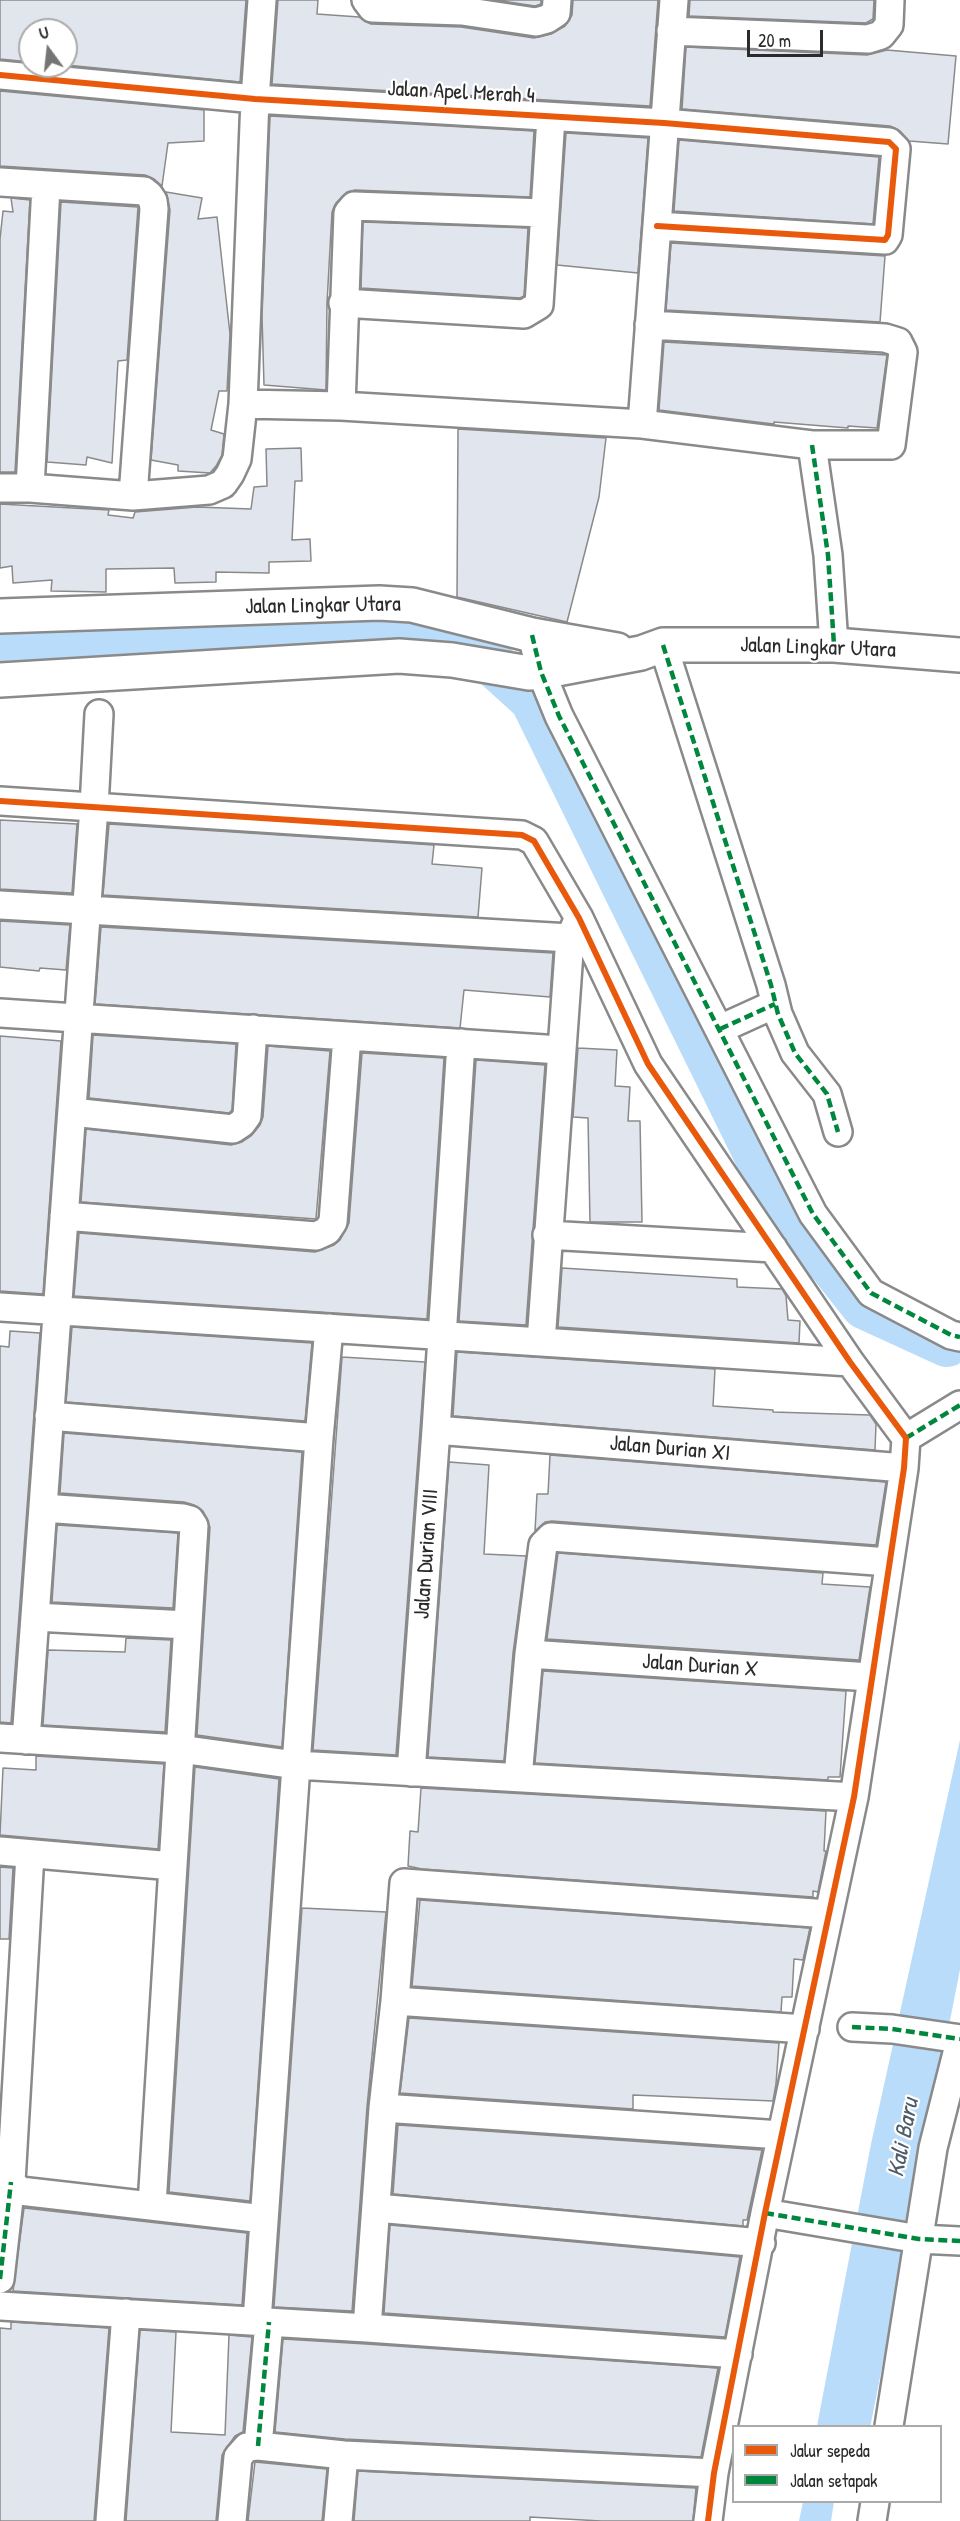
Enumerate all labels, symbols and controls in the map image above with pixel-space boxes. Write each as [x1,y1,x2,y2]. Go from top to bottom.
north arrow [18,18,78,78]
scale bar [750,18,826,56]
text: U [37,21,51,44]
text: 20 m [758,28,791,53]
street label: Jalan Apel Merah 4 [387,76,535,110]
street label: Jalan Lingkar Utara [245,591,401,621]
street label: Jalan Lingkar Utara [740,632,896,664]
street label: Jalan Durian XI [609,1431,731,1467]
street label: Jalan Durian VIII [409,1488,445,1620]
street label: Jalan Durian X [641,1649,759,1683]
water label: Kali Baru [882,2096,926,2180]
legend [732,2425,942,2503]
text: Jalur sepeda [790,2438,870,2463]
text: Jalan setapak [790,2468,877,2493]

